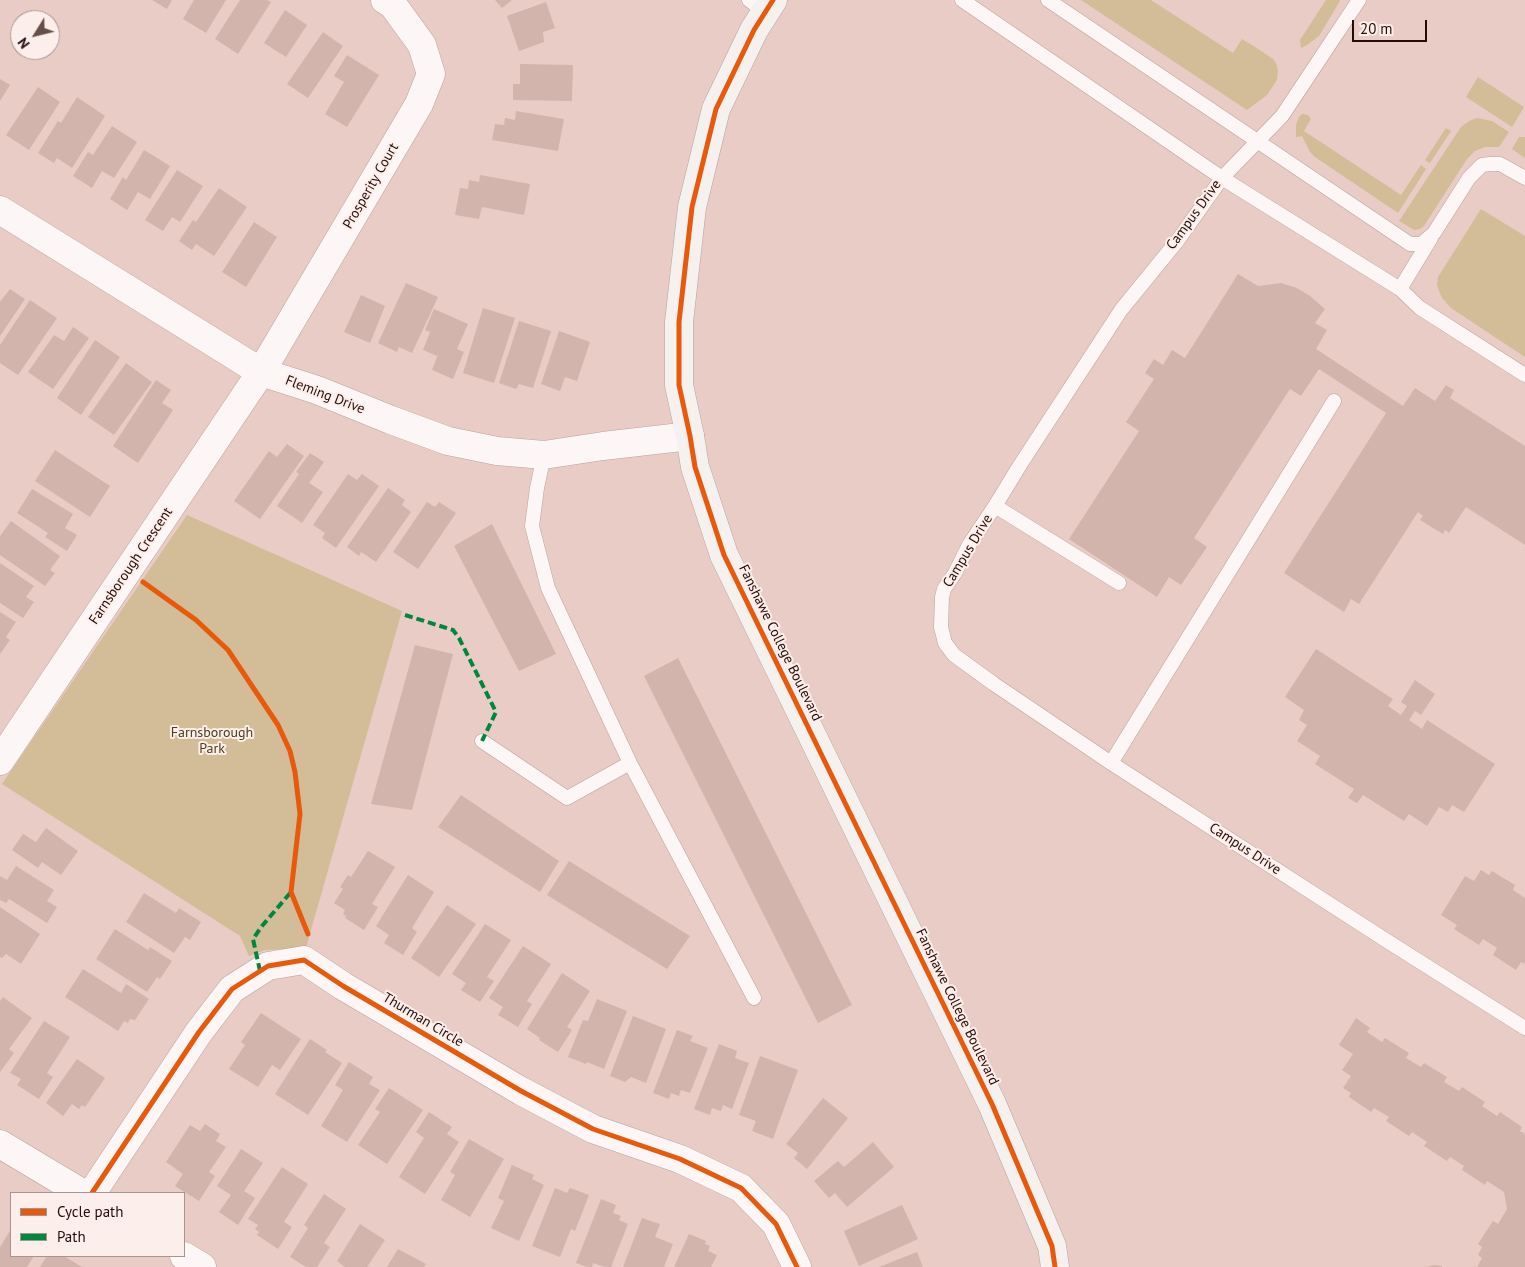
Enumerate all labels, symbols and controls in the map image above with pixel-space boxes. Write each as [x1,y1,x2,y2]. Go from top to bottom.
north arrow [10,10,60,60]
scale bar [1355,10,1430,42]
text: 20 m [1360,19,1393,38]
text: N [14,34,34,52]
street label: Prosperity Court [340,140,402,232]
street label: Campus Drive [1163,177,1225,253]
street label: Fleming Drive [283,372,367,418]
street label: Farnsborough Crescent [86,504,176,628]
street label: Campus Drive [940,511,996,591]
street label: Fanshawe College Boulevard [735,562,825,724]
park label: Farnsborough Park [171,725,253,758]
street label: Campus Drive [1206,820,1284,878]
street label: Fanshawe College Boulevard [912,926,1002,1088]
street label: Thurman Circle [379,989,467,1051]
legend [10,1192,185,1257]
text: Cycle path [57,1202,123,1221]
text: Path [57,1227,86,1246]

